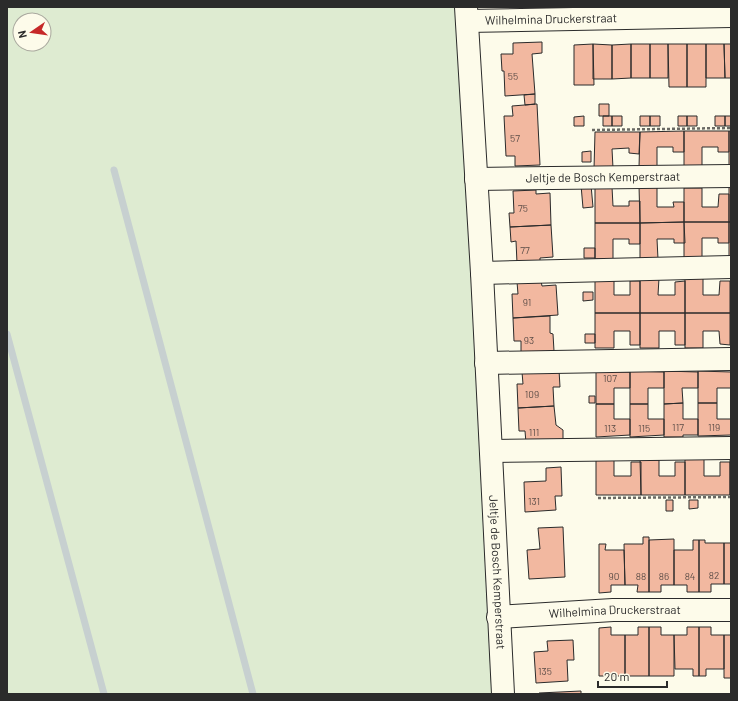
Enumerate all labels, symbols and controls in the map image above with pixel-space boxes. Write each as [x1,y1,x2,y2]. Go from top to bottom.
street label: Wilhelmina Druckerstraat [485,10,617,27]
north arrow [12,12,52,52]
text: N [15,29,29,39]
house number: 55 [508,70,518,82]
house number: 57 [510,132,520,144]
street label: Jeltje de Bosch Kemperstraat [526,169,680,184]
house number: 75 [518,202,528,214]
house number: 77 [520,244,530,256]
house number: 91 [523,296,531,308]
house number: 93 [524,334,534,346]
house number: 107 [603,372,617,384]
house number: 109 [525,388,539,400]
house number: 117 [672,421,684,433]
house number: 119 [708,421,720,433]
house number: 113 [604,422,616,434]
house number: 115 [638,422,650,434]
house number: 111 [529,426,539,438]
street label: Jeltje de Bosch Kemperstraat [487,495,509,650]
house number: 131 [528,495,540,507]
house number: 82 [709,569,719,581]
house number: 90 [609,570,619,582]
house number: 88 [636,570,646,582]
house number: 86 [659,570,669,582]
house number: 84 [685,570,695,582]
street label: Wilhelmina Druckerstraat [548,602,681,620]
scale bar [598,663,667,689]
house number: 135 [538,665,552,677]
text: 20 m [604,669,630,683]

